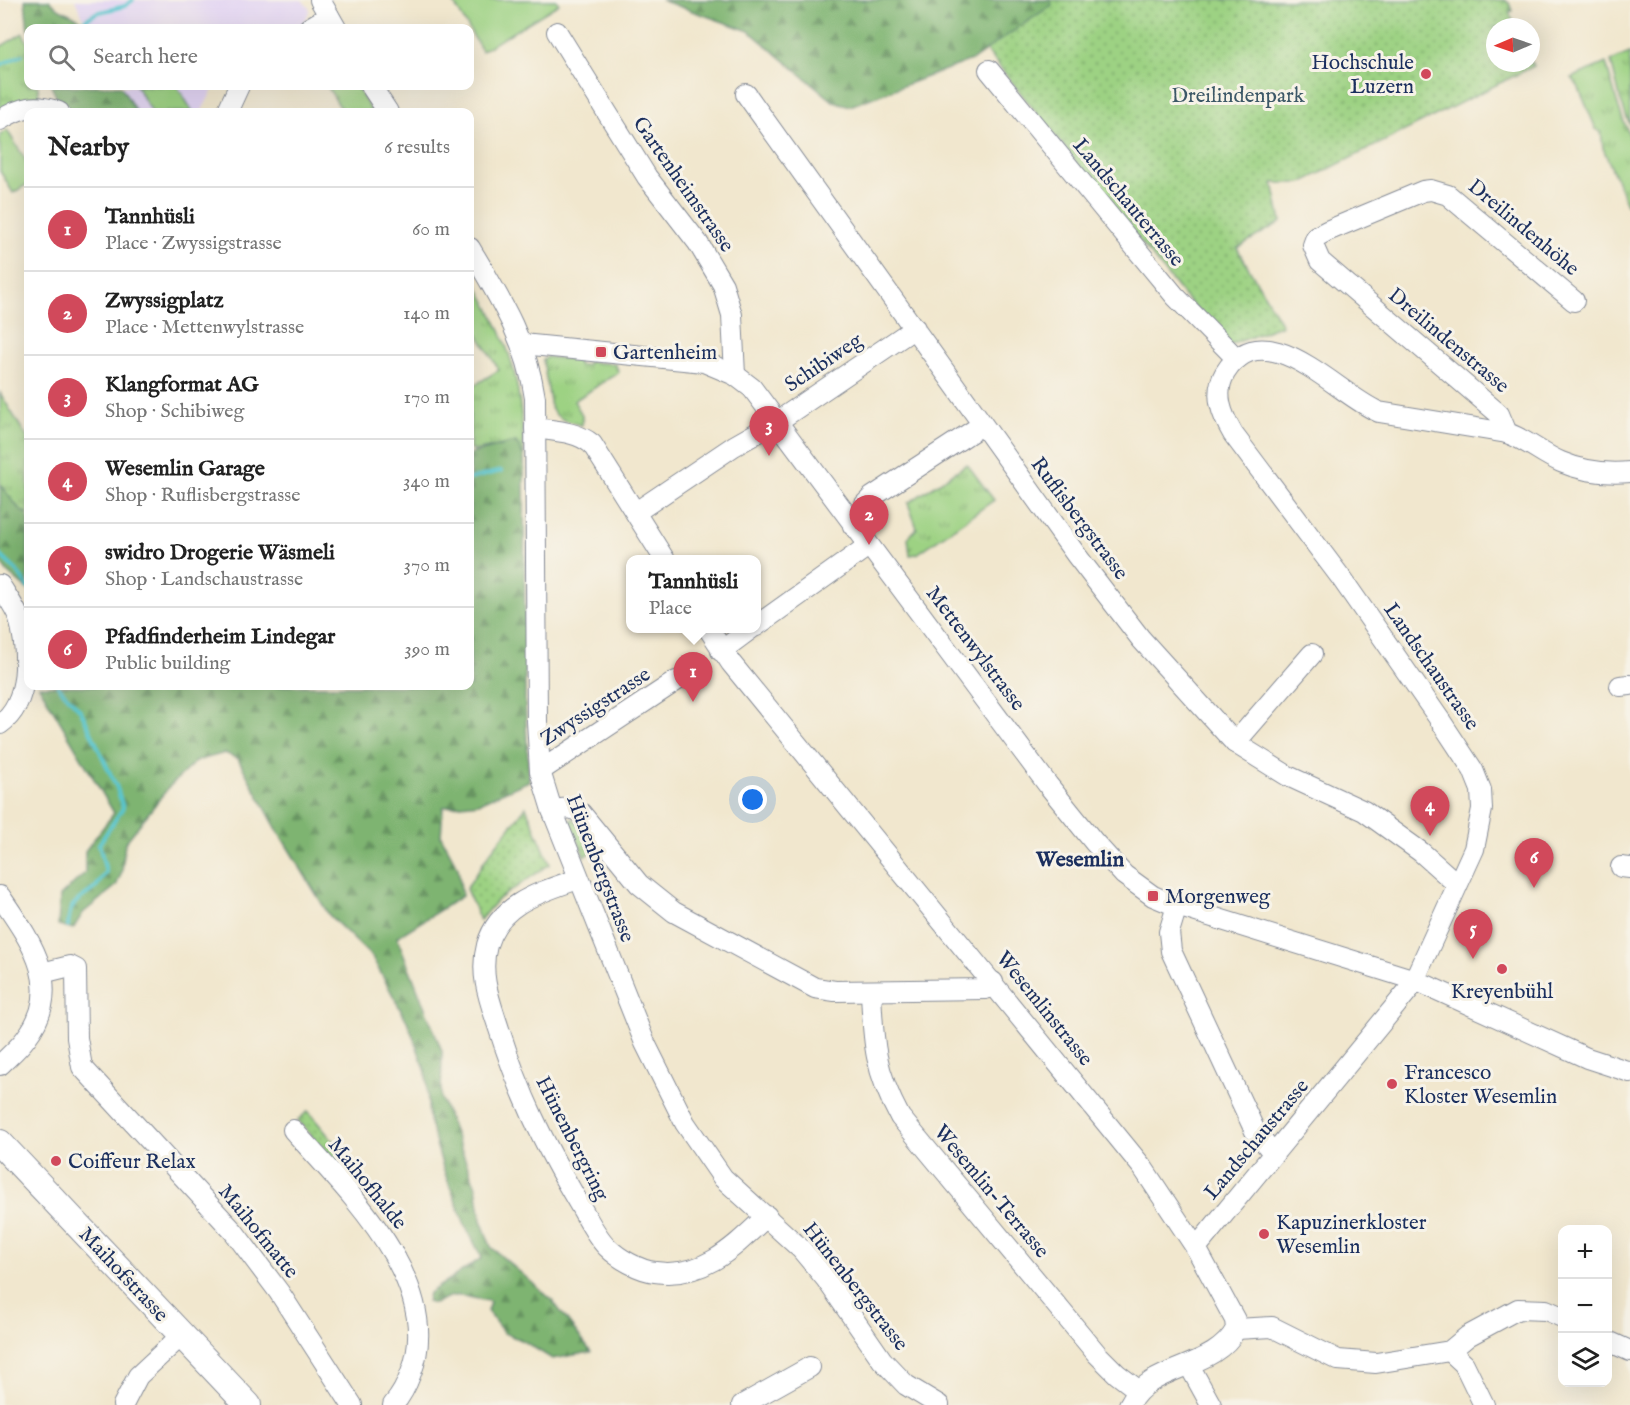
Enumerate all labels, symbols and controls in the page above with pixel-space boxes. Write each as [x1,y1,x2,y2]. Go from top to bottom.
north arrow [1486,18,1540,72]
search box [24,24,474,90]
icon: search [45,41,78,74]
text: Search here [93,43,198,71]
place label: Hochschule Luzern [1311,50,1414,101]
marker: Hochschule Luzern [1419,67,1433,81]
park label: Dreilindenpark [1171,83,1306,110]
street label: Gartenheimstrasse [626,112,740,258]
text: Nearby [48,131,129,164]
street label: Landschauterrasse [1066,133,1190,273]
text: 6 results [384,135,450,160]
street label: Dreilindenhöhe [1462,174,1585,283]
text: Tannhüsli [105,203,195,231]
text: 1 [64,217,71,242]
text: 60 m [412,217,450,242]
text: Place · Zwyssigstrasse [105,231,282,256]
street label: Dreilindenstrasse [1382,283,1515,400]
text: Zwyssigplatz [105,287,224,315]
text: 2 [63,301,72,326]
text: 140 m [403,301,450,326]
text: Place · Mettenwylstrasse [105,315,304,340]
street label: Schibiweg [780,327,868,399]
place label: Gartenheim [613,340,717,367]
marker: Gartenheim [594,345,608,359]
text: Klangformat AG [105,371,259,399]
text: 3 [64,385,71,410]
text: 170 m [404,385,450,410]
text: Shop · Schibiweg [105,399,244,424]
pin: 3 [750,406,788,456]
street label: Ruflisbergstrasse [1024,452,1134,586]
text: Wesemlin Garage [105,455,265,483]
text: 4 [63,469,72,494]
text: 340 m [403,469,450,494]
text: Shop · Ruflisbergstrasse [105,483,300,508]
pin: 2 [850,496,888,545]
text: swidro Drogerie Wäsmeli [105,539,335,567]
text: 5 [64,553,71,578]
text: 370 m [404,553,450,578]
popup [626,555,761,633]
text: Shop · Landschaustrasse [105,567,303,592]
text: Tannhüsli [649,568,738,596]
street label: Mettenwylstrasse [919,581,1031,717]
text: Place [649,596,692,621]
street label: Landschaustrasse [1377,598,1485,736]
text: Pfadfinderheim Lindegar [105,623,335,651]
text: 6 [63,637,72,662]
text: 390 m [404,637,450,662]
text: Public building [105,651,230,676]
pin: 1 [674,652,712,702]
street label: Zwyssigstrasse [536,661,656,753]
your location [738,785,767,814]
pin: 4 [1410,786,1450,836]
street label: Hünenbergstrasse [559,791,640,947]
pin: 6 [1514,838,1553,888]
district label: Wesemlin [1035,846,1124,874]
place label: Morgenweg [1165,884,1271,911]
marker: Morgenweg [1146,889,1160,903]
pin: 5 [1454,910,1492,959]
street label: Wesemlinstrasse [989,946,1099,1072]
marker: Kreyenbühl [1495,962,1509,976]
place label: Kreyenbühl [1451,979,1553,1006]
place label: Francesco Kloster Wesemlin [1404,1060,1557,1111]
street label: Hünenbergring [529,1072,615,1206]
street label: Landschaustrasse [1199,1074,1316,1206]
marker: Francesco Kloster Wesemlin [1385,1077,1399,1091]
street label: Wesemlin-Terrasse [927,1120,1055,1265]
street label: Maihofhalde [321,1132,413,1236]
place label: Coiffeur Relax [68,1149,196,1176]
marker: Coiffeur Relax [49,1154,63,1168]
street label: Maihofmatte [212,1179,304,1285]
place label: Kapuzinerkloster Wesemlin [1276,1210,1427,1261]
street label: Hünenbergstrasse [796,1217,914,1357]
street label: Maihofstrasse [72,1222,174,1328]
map controls [1558,1225,1612,1387]
button: + [1558,1225,1612,1279]
marker: Kapuzinerkloster Wesemlin [1257,1227,1271,1241]
button: − [1558,1279,1612,1333]
button: layers [1558,1333,1612,1387]

